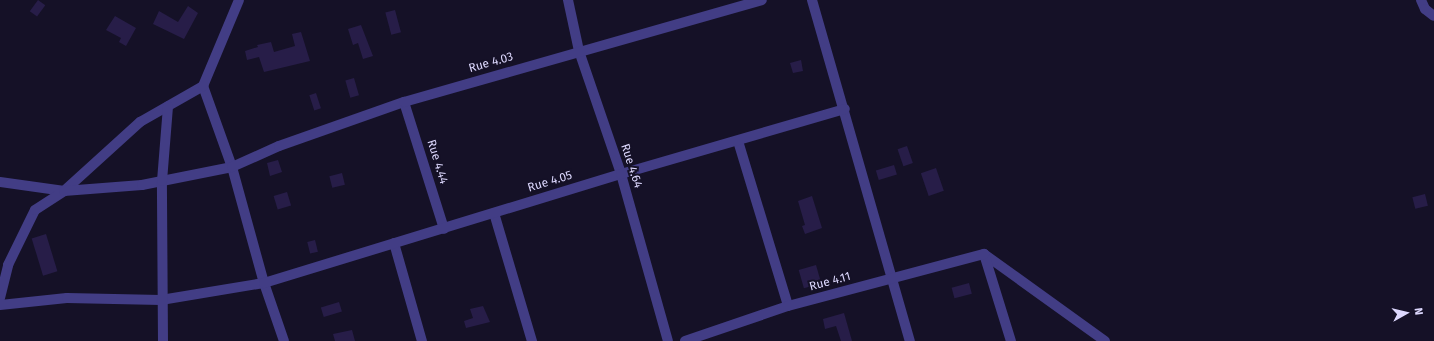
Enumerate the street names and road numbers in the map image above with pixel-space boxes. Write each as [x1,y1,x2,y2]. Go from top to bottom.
street label: Rue 4.03 [467,50,515,76]
street label: Rue 4.44 [423,138,451,186]
street label: Rue 4.64 [617,142,645,190]
street label: Rue 4.05 [526,168,574,196]
street label: Rue 4.11 [808,270,852,294]

